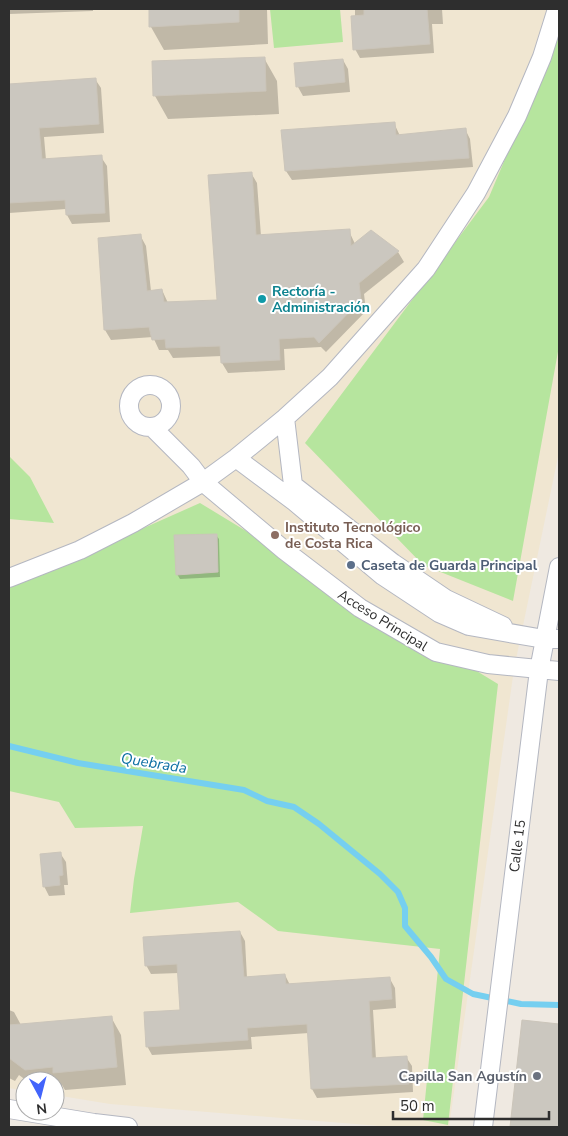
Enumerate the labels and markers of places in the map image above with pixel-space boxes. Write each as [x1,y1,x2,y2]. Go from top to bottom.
place label: Rectoría - Administración [272,282,370,317]
marker: Rectoría - Administración [256,293,268,305]
place label: Instituto Tecnológico de Costa Rica [285,518,421,553]
marker: Instituto Tecnológico de Costa Rica [269,529,281,541]
place label: Caseta de Guarda Principal [361,556,538,575]
marker: Caseta de Guarda Principal [345,559,357,571]
place label: Capilla San Agustín [398,1067,527,1086]
marker: Capilla San Agustín [531,1070,543,1082]

